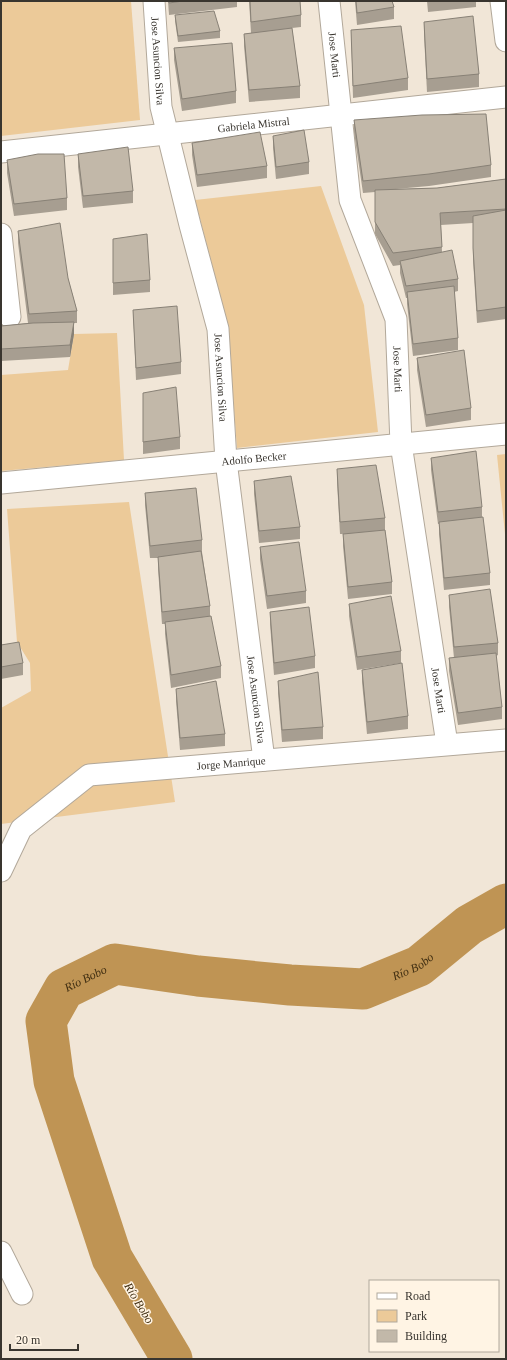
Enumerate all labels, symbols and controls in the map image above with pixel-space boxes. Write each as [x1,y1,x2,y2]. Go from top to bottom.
street label: Jose Asuncion Silva [149,16,167,106]
street label: Jose Marti [326,31,343,78]
street label: Gabriela Mistral [217,115,290,134]
street label: Jose Asuncion Silva [212,333,230,422]
street label: Jose Marti [391,346,405,393]
street label: Adolfo Becker [221,449,287,468]
street label: Jose Asuncion Silva [245,655,268,744]
street label: Jose Marti [429,667,448,714]
street label: Jorge Manrique [196,754,266,772]
water label: Río Bobo [389,950,436,984]
water label: Río Bobo [61,962,109,995]
water label: Río Bobo [121,1279,157,1326]
legend [369,1280,499,1352]
text: Road [405,1289,430,1303]
text: Park [405,1309,427,1323]
scale bar [10,1326,78,1352]
text: Building [405,1329,447,1343]
text: 20 m [16,1333,41,1347]

